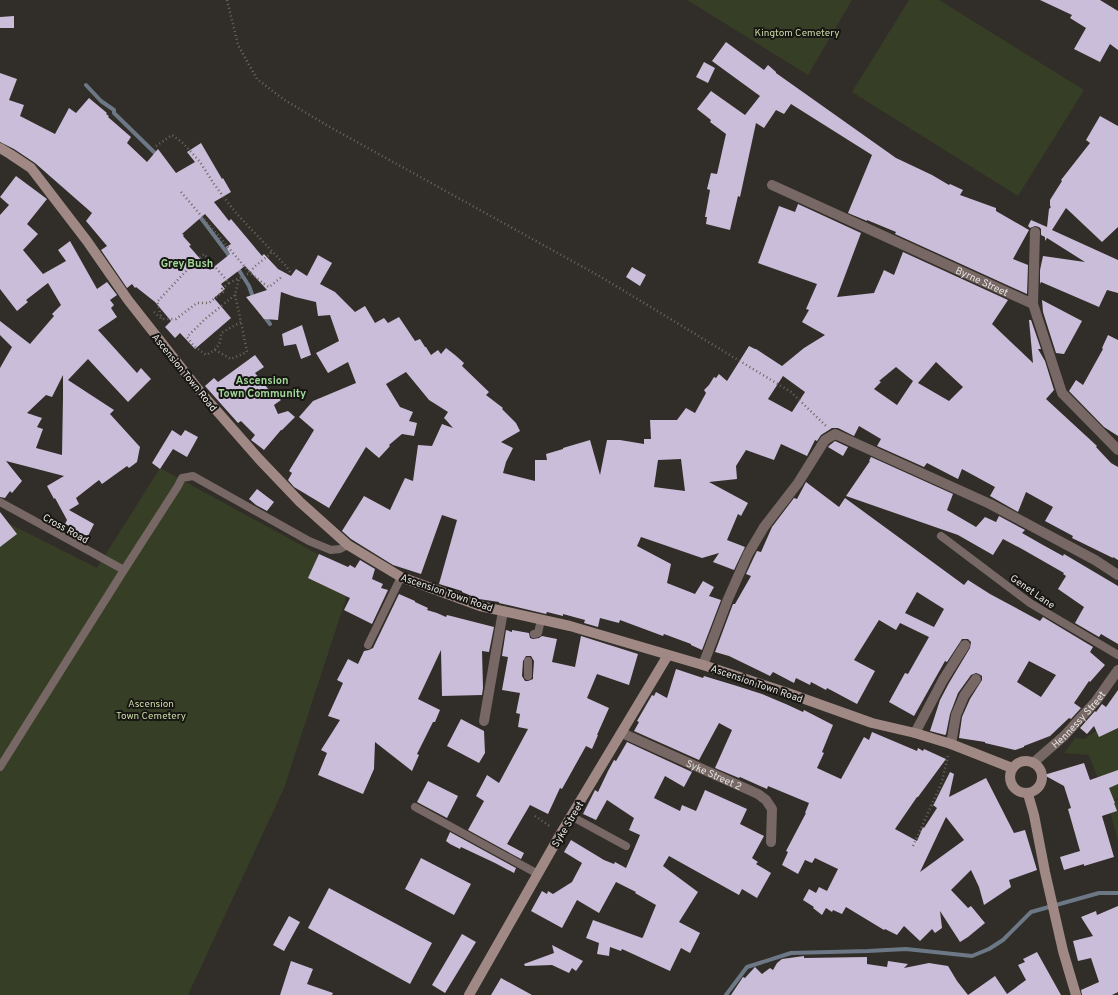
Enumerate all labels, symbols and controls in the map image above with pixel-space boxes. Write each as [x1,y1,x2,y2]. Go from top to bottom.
park label: Kingtom Cemetery [755,27,839,40]
district label: Grey Bush [161,257,213,271]
street label: Byrne Street [953,265,1010,300]
street label: Ascension Town Road [148,331,219,415]
district label: Ascension Town Community [218,374,306,401]
street label: Cross Road [40,511,91,547]
street label: Ascension Town Road [399,572,494,615]
street label: Genet Lane [1007,572,1057,612]
street label: Ascension Town Road [709,663,804,706]
street label: Hennessy Street [1049,689,1109,752]
park label: Ascension Town Cemetery [116,698,186,723]
street label: Syke Street 2 [684,758,744,794]
street label: Syke Street [549,799,587,850]

